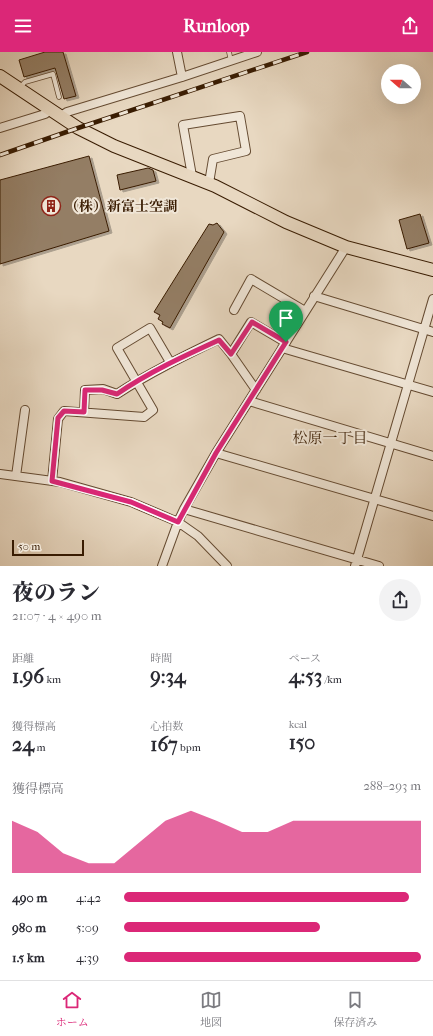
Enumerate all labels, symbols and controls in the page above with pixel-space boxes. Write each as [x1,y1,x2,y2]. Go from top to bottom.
icon: menu [12,15,34,37]
icon: share [399,15,421,37]
text: Runloop [183,16,250,37]
north arrow [381,64,421,104]
map controls [381,64,421,104]
building icon: （株）新富士空調 [40,195,62,217]
place label: （株）新富士空調 [65,198,177,215]
pin [269,301,303,342]
icon: arrive [275,307,297,329]
district label: 松原一丁目 [292,429,368,447]
scale bar [12,538,84,557]
text: 50 m [18,540,40,553]
button: share [379,579,421,621]
text: 夜のラン [12,580,100,606]
text: 21:07 · 4 × 490 m [12,608,102,623]
text: 距離 [12,652,34,665]
text: 時間 [150,652,172,665]
text: ペース [289,652,321,665]
text: 1.96 [12,665,44,688]
text: 9:34 [150,665,186,688]
text: 4:53 [289,665,322,688]
text: km [44,673,61,686]
text: /km [322,673,342,686]
text: kcal [289,718,307,731]
text: 獲得標高 [12,720,56,733]
text: 心拍数 [150,720,183,733]
text: 150 [289,731,315,754]
text: 24 [12,733,34,756]
text: 167 [150,733,178,756]
text: m [34,741,46,754]
text: bpm [178,741,201,754]
text: 288–293 m [363,778,421,793]
text: 獲得標高 [12,781,64,796]
text: 490 m [12,890,47,905]
text: 4:42 [76,890,101,905]
text: 980 m [12,920,46,935]
text: 5:09 [76,920,99,935]
text: 1.5 km [12,950,45,965]
text: 4:39 [76,950,99,965]
tab: ホーム [56,989,89,1029]
tab: 地図 [200,989,222,1029]
tab: 保存済み [333,989,377,1029]

